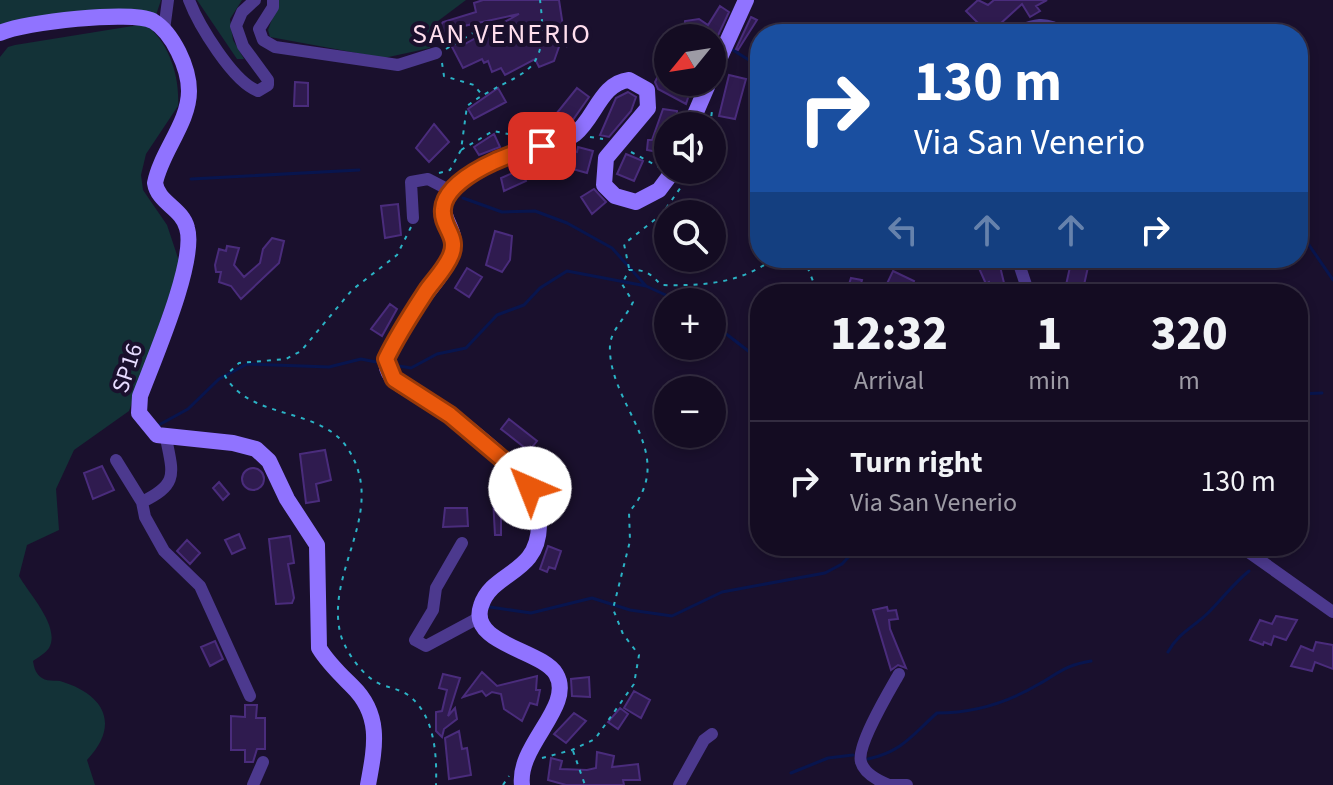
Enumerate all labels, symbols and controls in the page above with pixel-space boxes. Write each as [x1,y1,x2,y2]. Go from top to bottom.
district label: SAN VENERIO [412,14,592,54]
north arrow [654,24,726,96]
map controls [654,24,726,448]
text: 130 m [914,43,1062,122]
icon: right [782,56,886,160]
pin [508,112,576,180]
button: sound [654,112,726,184]
text: Via San Venerio [914,117,1145,168]
icon: arrive [520,124,564,168]
button: search [654,200,726,272]
icon: left [881,208,925,252]
icon: ahead [965,208,1009,252]
icon: ahead [1049,208,1093,252]
icon: right [1133,208,1177,252]
button: + [654,288,726,360]
text: 12:32 [830,300,948,368]
text: 1 [1036,300,1062,368]
text: 320 [1151,300,1228,368]
street label: SP16 [103,339,152,397]
text: Arrival [854,362,924,399]
text: min [1028,362,1070,399]
text: m [1178,362,1200,399]
button: − [654,376,726,448]
text: Turn right [850,441,982,484]
position arrow [488,446,572,530]
icon: right [782,459,826,503]
text: 130 m [1200,460,1276,503]
text: Via San Venerio [850,484,1017,521]

